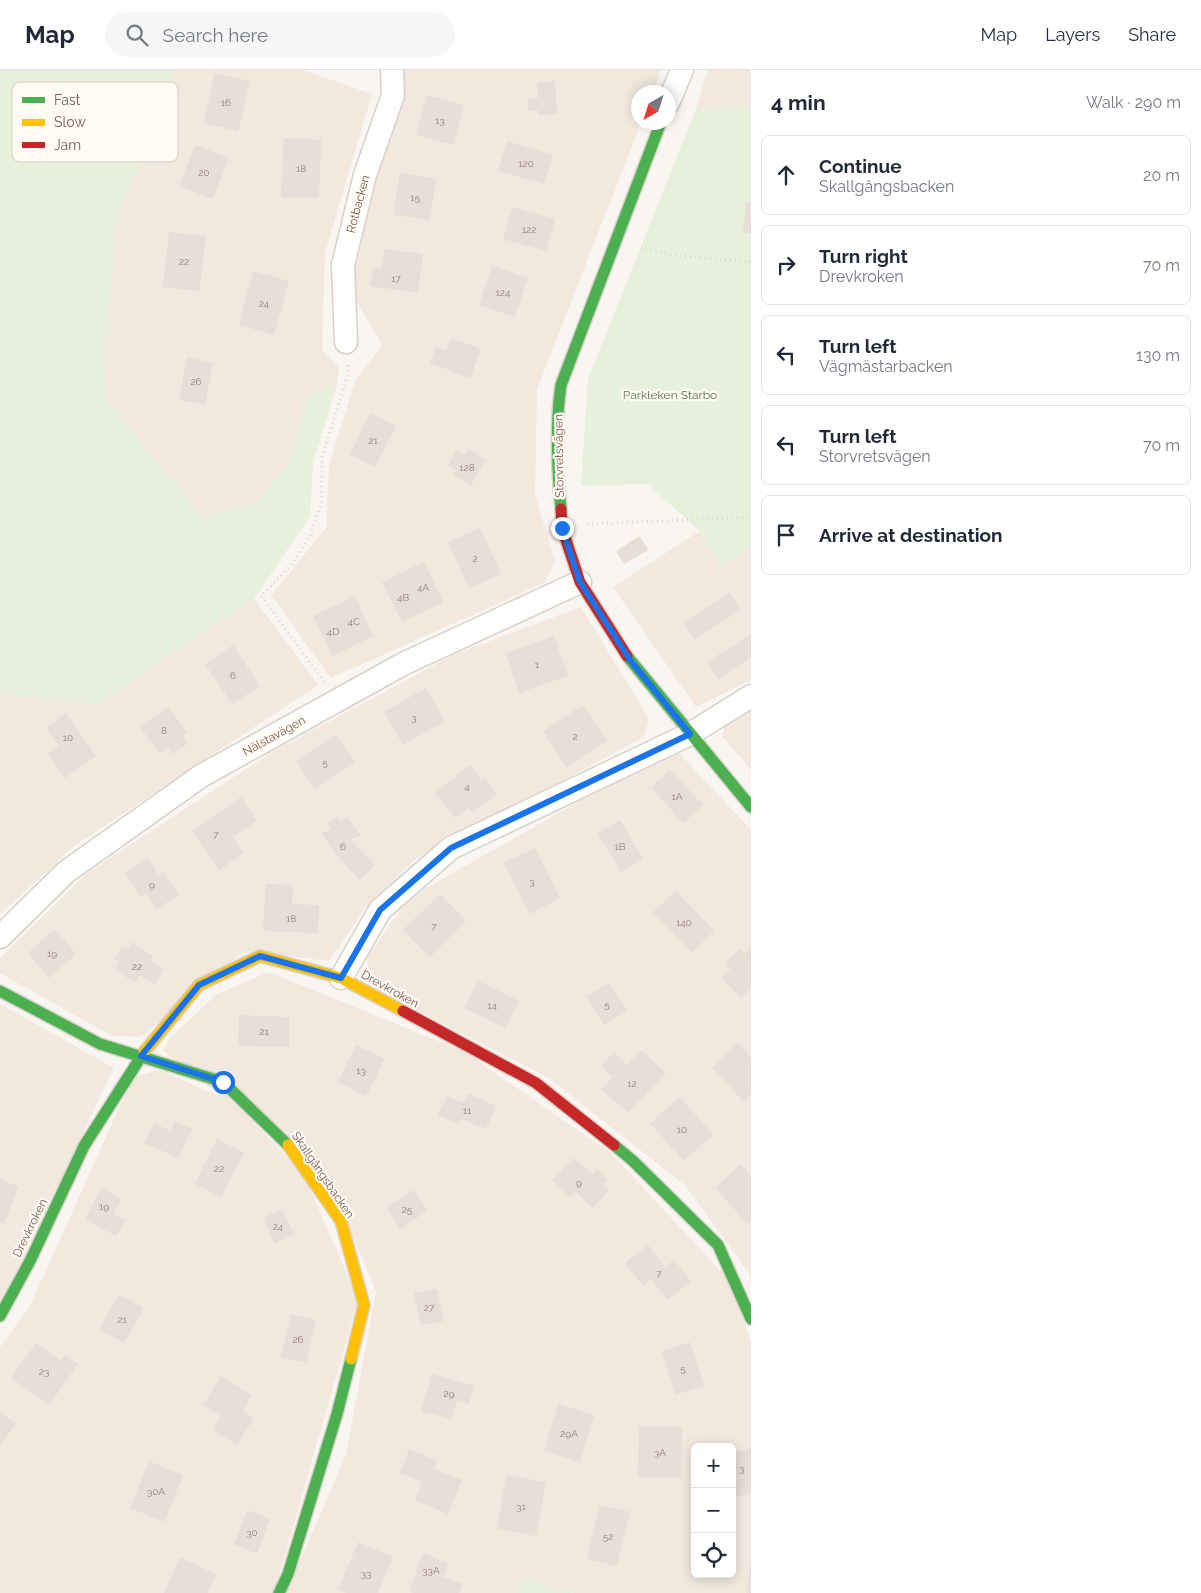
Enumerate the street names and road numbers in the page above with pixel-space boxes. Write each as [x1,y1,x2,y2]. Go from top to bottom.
street label: Rotbacken [344,174,372,234]
street label: Storvretsvägen [551,414,567,498]
street label: Nälstavägen [240,713,308,759]
street label: Drevkroken [359,967,421,1011]
street label: Skallgångsbacken [289,1129,357,1221]
street label: Drevkroken [10,1196,50,1260]

